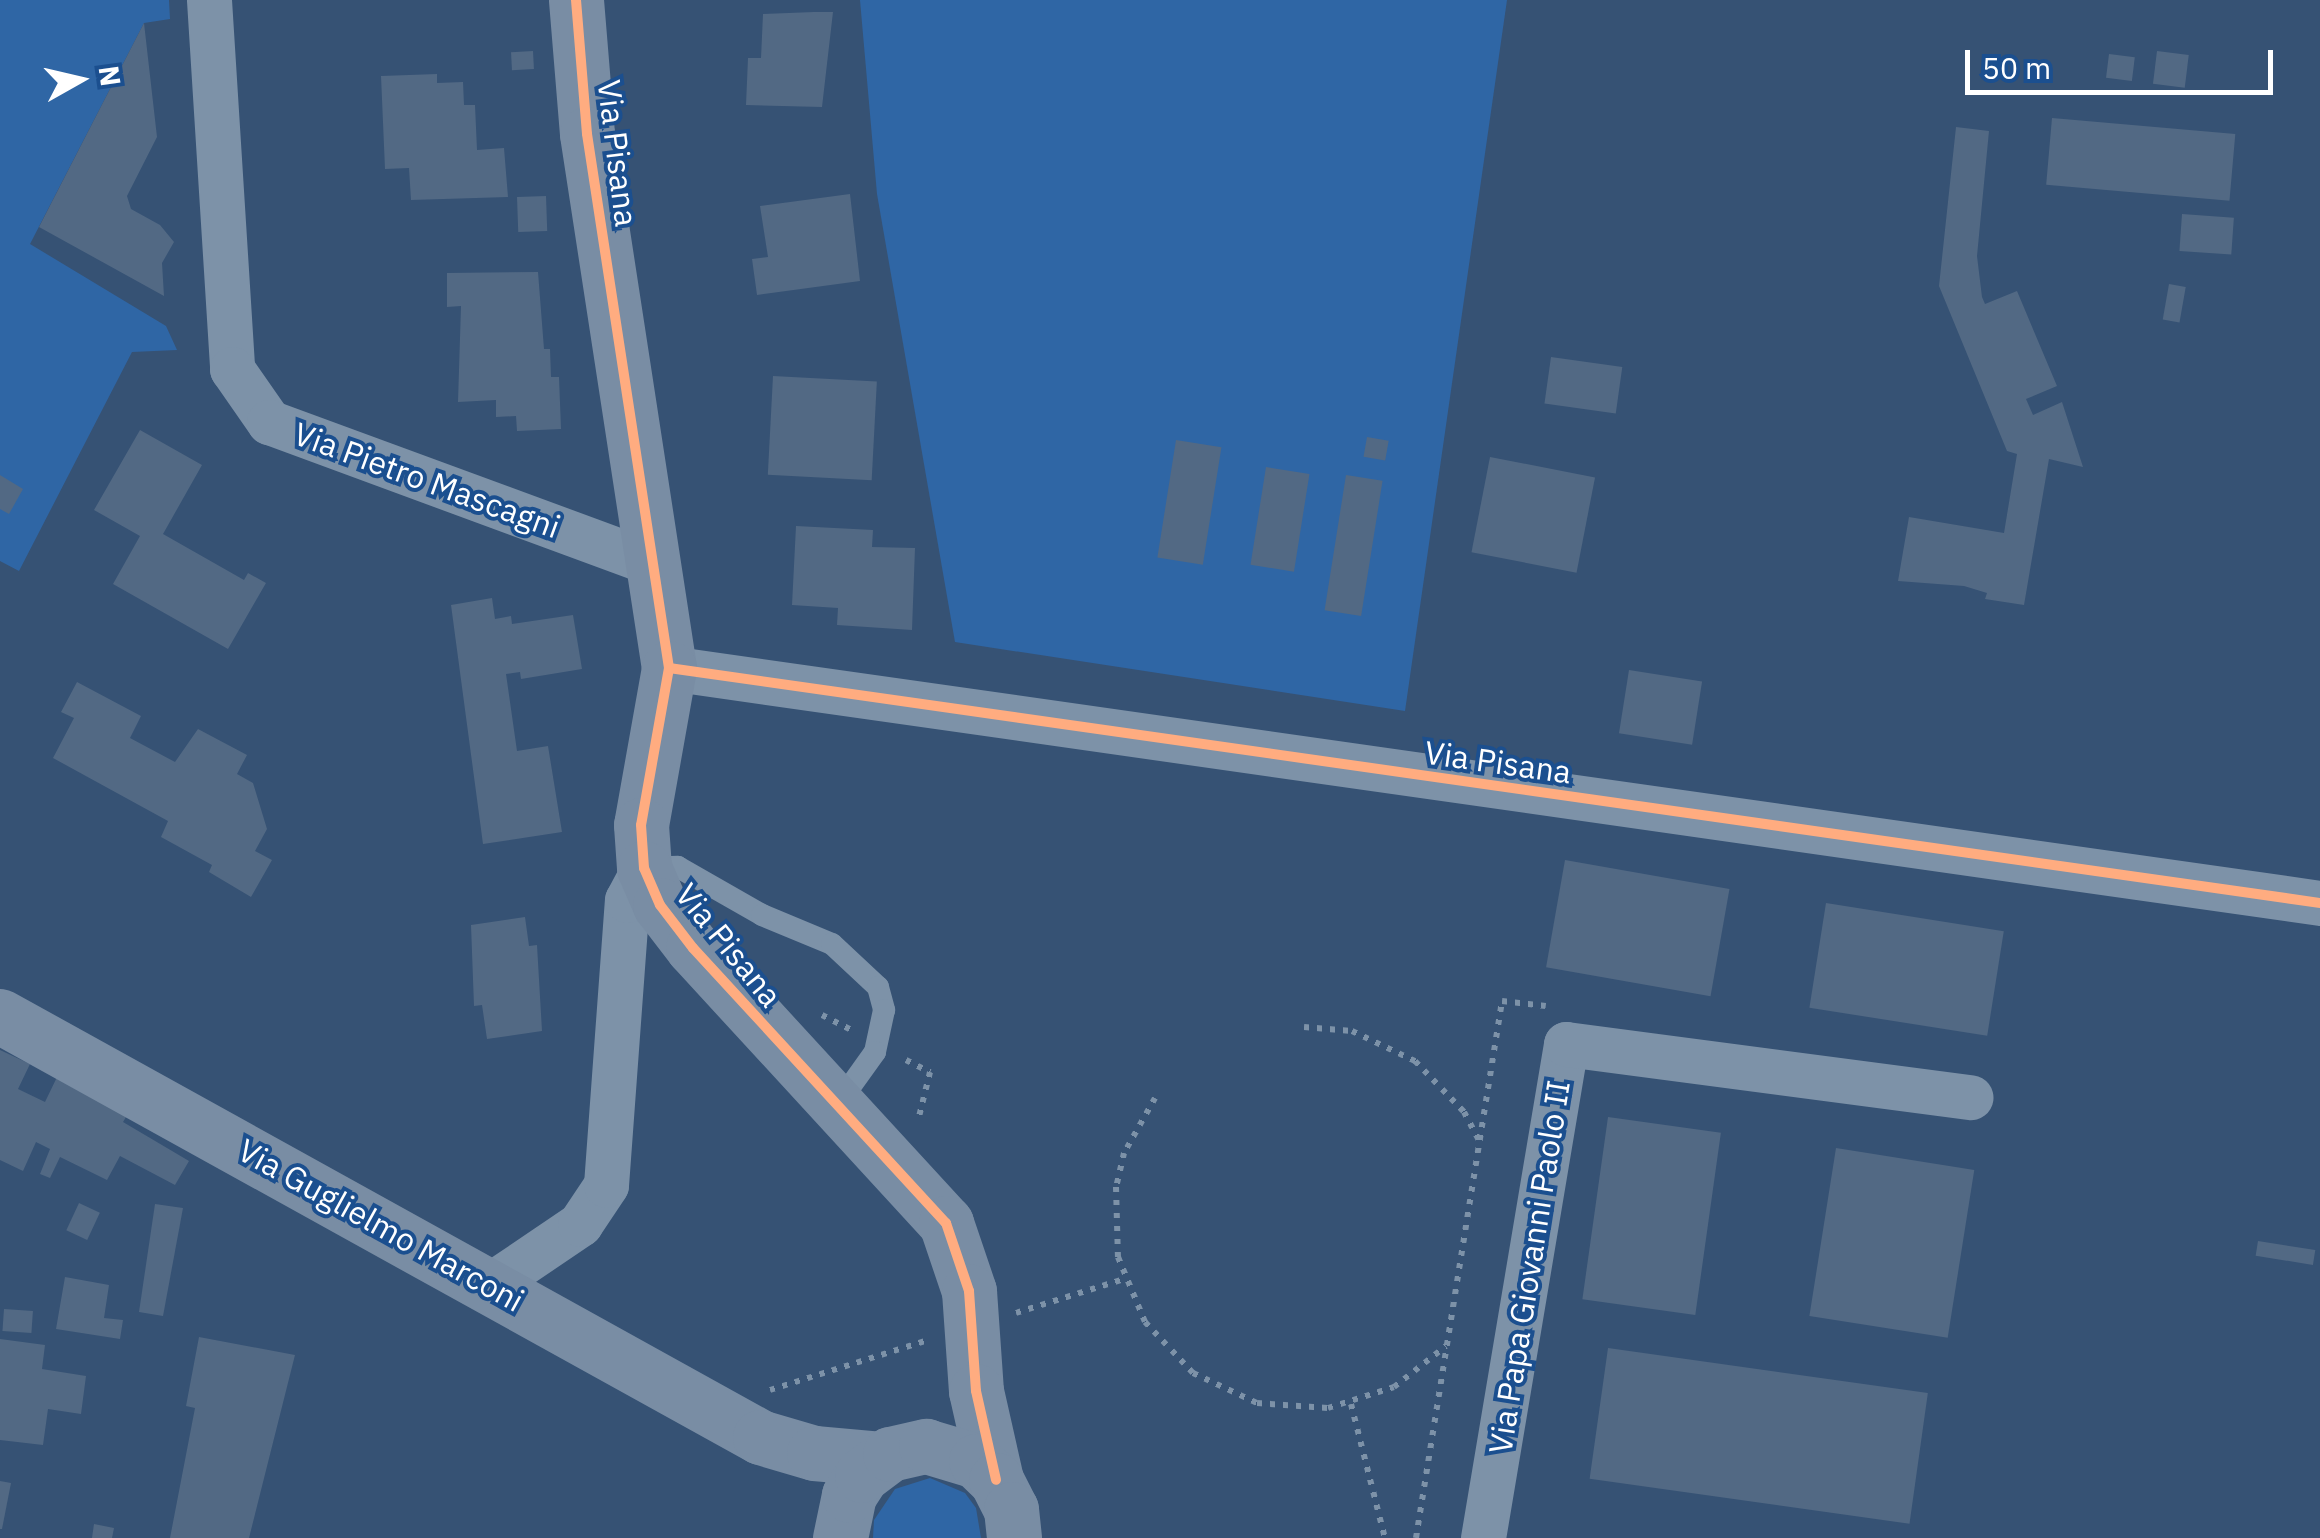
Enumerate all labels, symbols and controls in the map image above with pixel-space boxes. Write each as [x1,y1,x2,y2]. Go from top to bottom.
north arrow [30,30,130,130]
scale bar [1970,30,2278,92]
text: 50 m [1982,48,2051,87]
text: N [90,63,130,88]
street label: Via Pisana [590,77,646,229]
street label: Via Pietro Mascagni [289,414,565,546]
street label: Via Pisana [1422,733,1574,791]
street label: Via Pisana [668,876,790,1014]
street label: Via Papa Giovanni Paolo II [1480,1077,1578,1457]
street label: Via Guglielmo Marconi [232,1131,530,1319]

